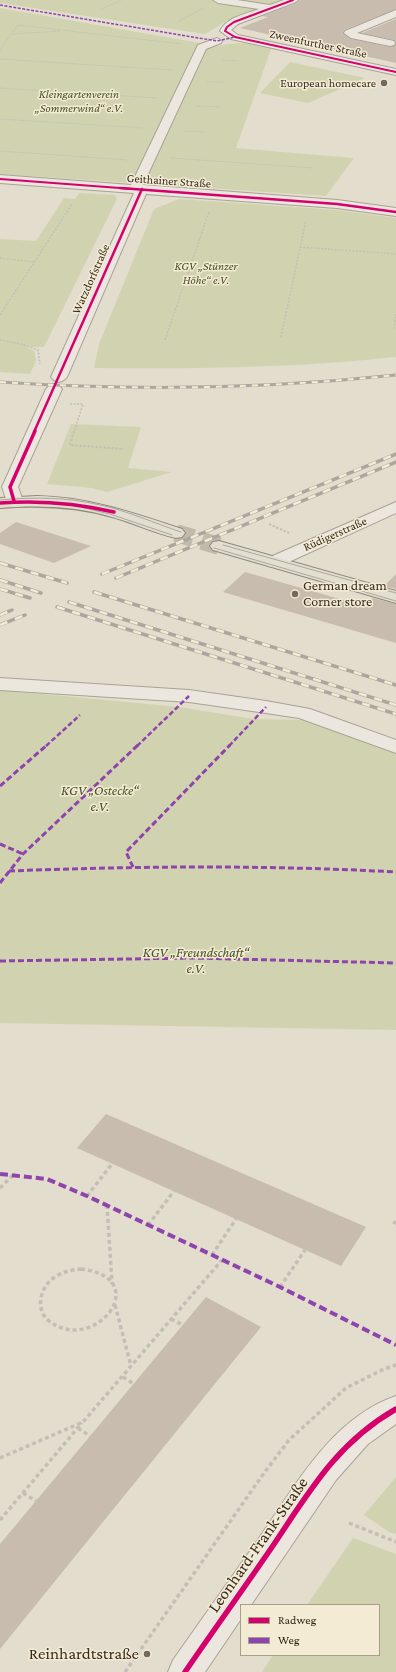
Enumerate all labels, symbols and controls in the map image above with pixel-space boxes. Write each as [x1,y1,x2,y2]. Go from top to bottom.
street label: Zweenfurther Straße [268,27,368,61]
place label: European homecare [280,76,376,90]
marker: European homecare [379,78,389,88]
park label: Kleingartenverein „Sommerwind“ e.V. [35,87,123,115]
street label: Geithainer Straße [126,171,212,191]
street label: Watzdorfstraße [69,242,113,316]
park label: KGV „Stünzer Höhe“ e.V. [175,259,237,287]
street label: Rüdigerstraße [301,514,369,554]
place label: German dream Corner store [303,578,387,610]
marker: German dream Corner store [290,589,300,599]
park label: KGV „Ostecke“ e.V. [61,783,139,816]
park label: KGV „Freundschaft“ e.V. [143,945,249,978]
street label: Leonhard-Frank-Straße [204,1473,312,1617]
legend [240,1604,380,1656]
text: Radweg [278,1613,316,1627]
text: Weg [278,1633,300,1647]
place label: Reinhardtstraße [29,1644,139,1664]
marker: Reinhardtstraße [142,1649,152,1659]

